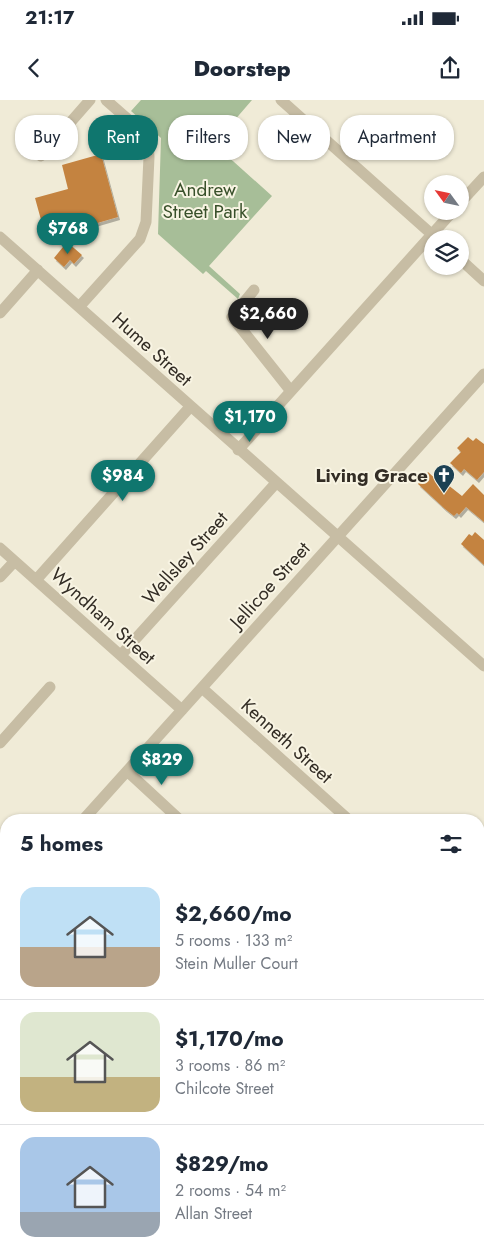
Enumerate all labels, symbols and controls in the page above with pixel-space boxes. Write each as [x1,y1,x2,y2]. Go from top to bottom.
text: 21:17 [25,4,74,31]
text: Doorstep [193,52,291,84]
icon: back [20,54,48,82]
icon: share [436,54,464,82]
chip: Buy [15,115,78,160]
chip: Rent [88,115,158,160]
chip: Filters [168,115,248,160]
chip: New [258,115,330,160]
chip: Apartment [340,115,454,160]
north arrow [424,175,469,220]
map controls [424,175,469,275]
park label: Andrew Street Park [163,176,248,225]
pin: $768 [38,212,98,255]
text: $768 [48,217,88,240]
button: layers [424,230,469,275]
pin: $2,660 [227,298,309,340]
text: $2,660 [239,302,297,325]
street label: Hume Street [106,306,198,393]
pin: $1,170 [209,400,291,443]
text: $1,170 [224,405,276,428]
pin: $984 [93,460,153,502]
place label: Living Grace [315,462,428,489]
church icon: Living Grace [432,463,456,494]
text: $984 [102,464,144,487]
street label: Wellsley Street [136,505,234,610]
street label: Jellicoe Street [222,535,317,637]
street label: Wyndham Street [45,561,162,671]
street label: Kenneth Street [235,692,339,790]
pin: $829 [132,744,192,786]
text: $829 [141,748,183,771]
text: 5 homes [20,829,103,859]
icon: filters [437,830,465,858]
text: $2,660/mo [175,899,292,929]
icon: home [60,907,120,967]
text: 5 rooms · 133 m² [175,929,292,952]
text: Stein Muller Court [175,952,298,975]
text: $1,170/mo [175,1024,284,1054]
icon: home [60,1032,120,1092]
text: 3 rooms · 86 m² [175,1054,285,1077]
text: Chilcote Street [175,1077,274,1100]
text: $829/mo [175,1149,269,1179]
icon: home [60,1157,120,1217]
text: 2 rooms · 54 m² [175,1179,286,1202]
text: Allan Street [175,1202,252,1225]

